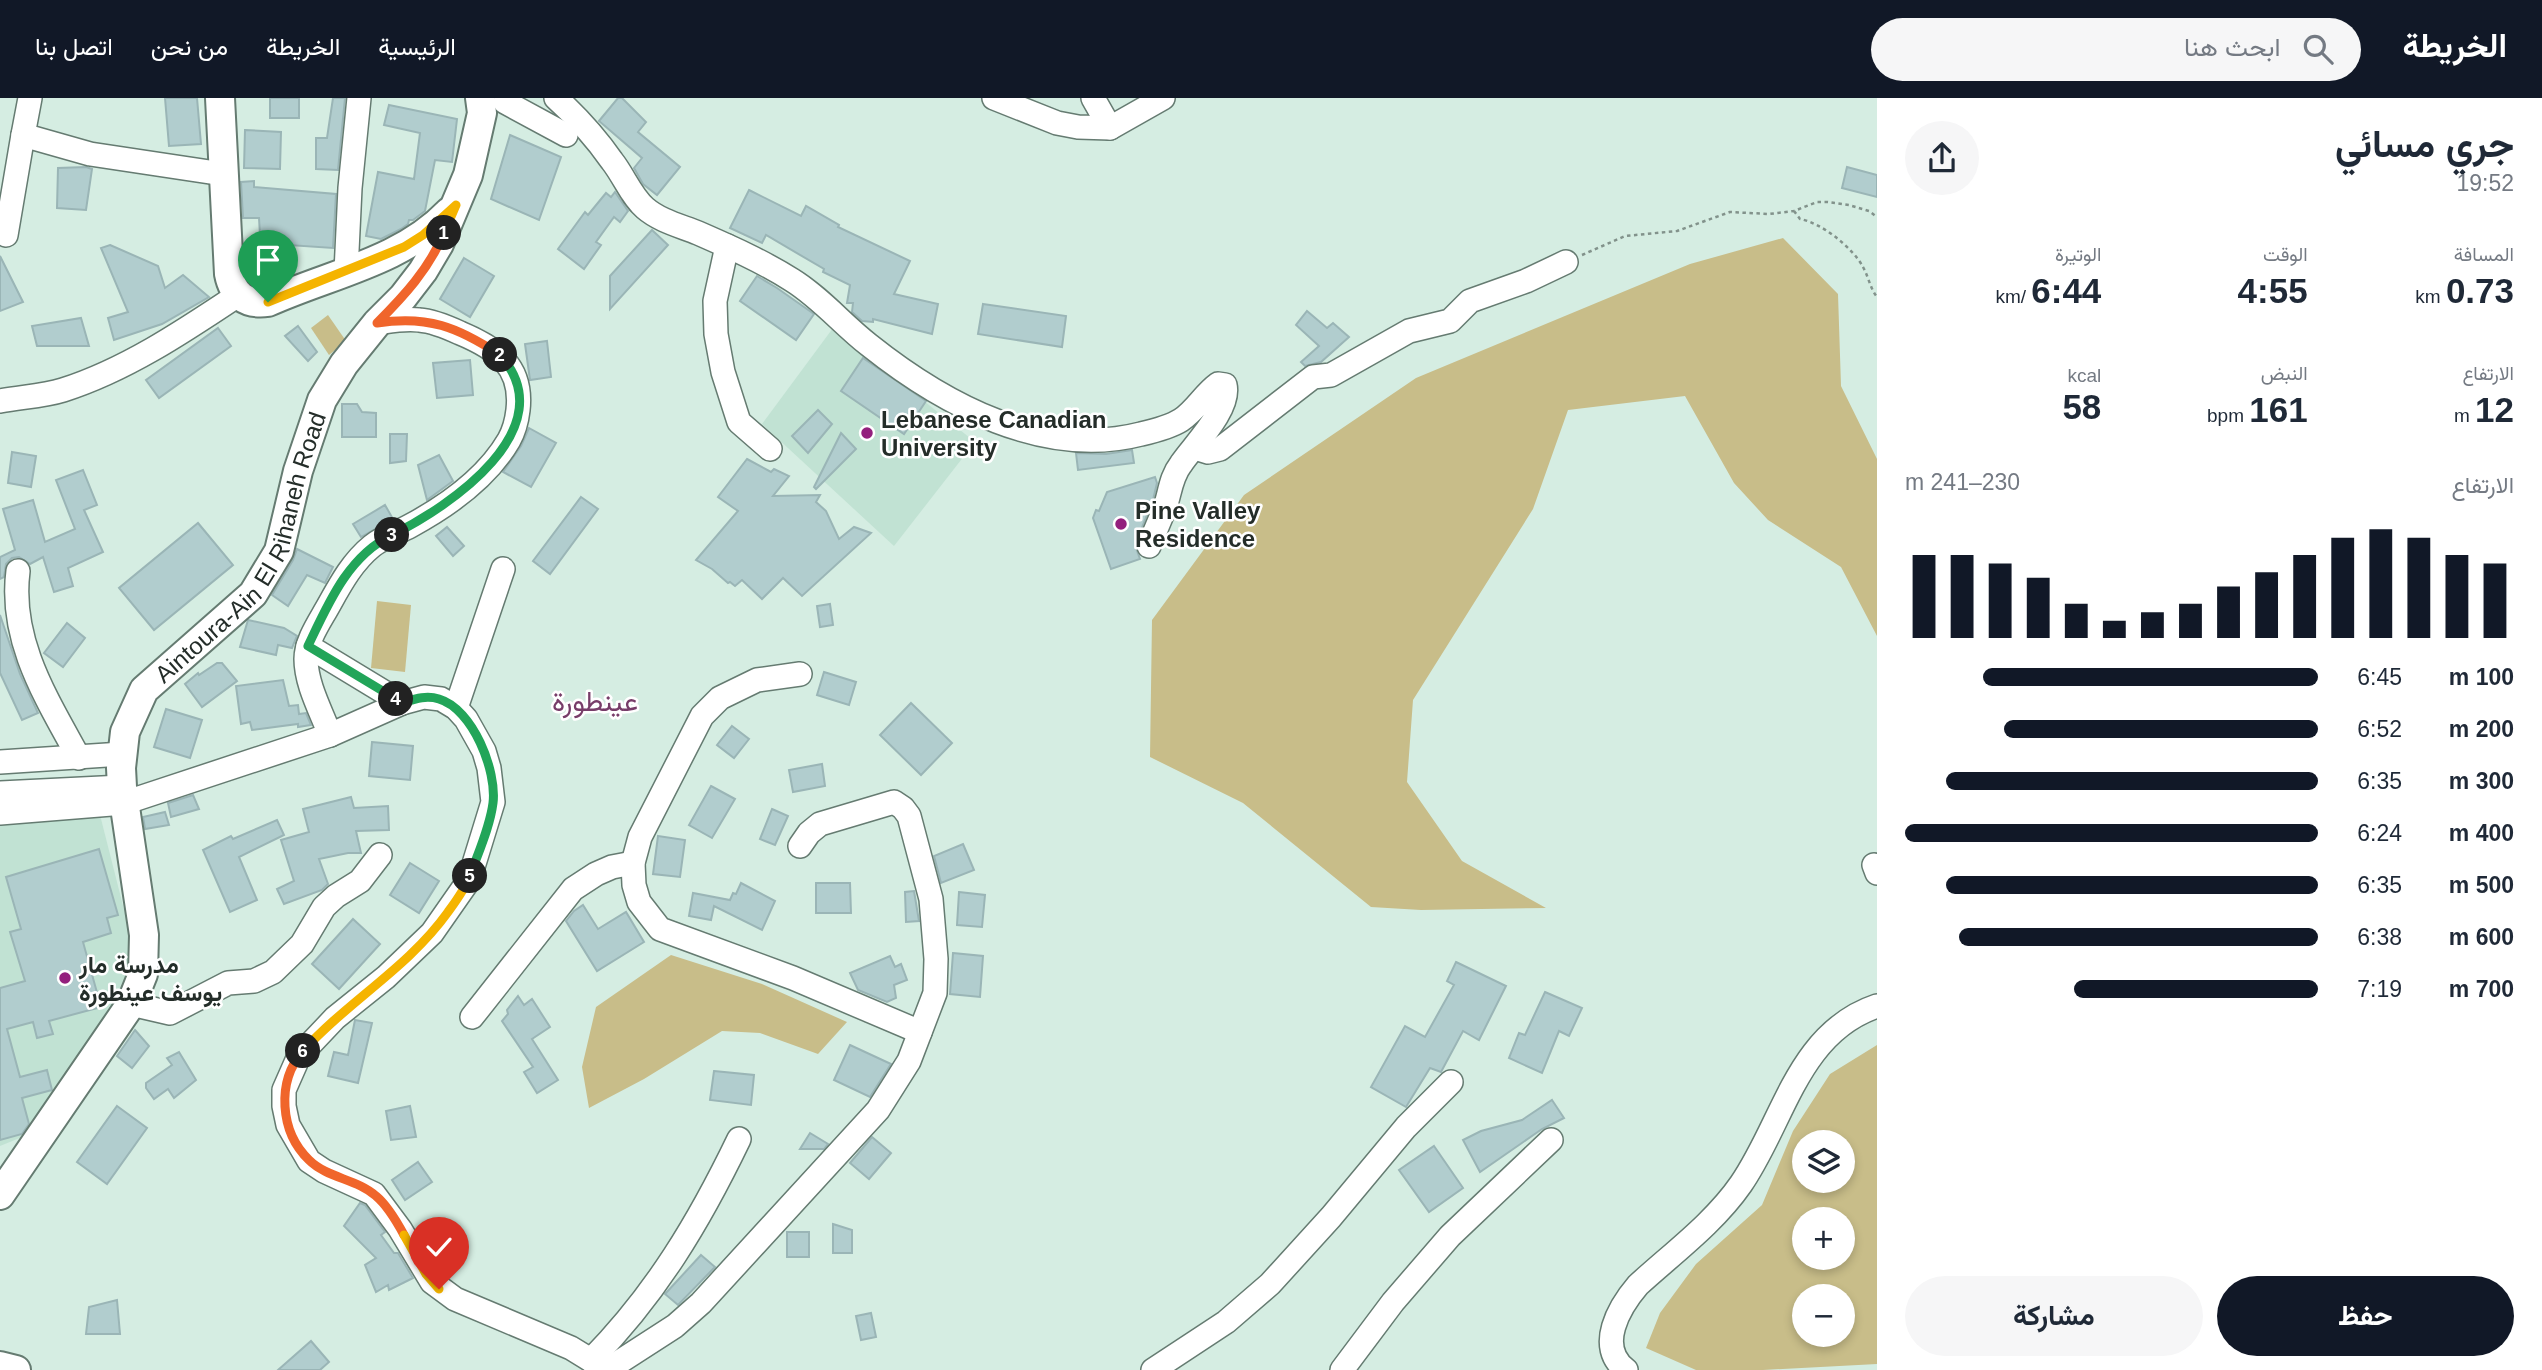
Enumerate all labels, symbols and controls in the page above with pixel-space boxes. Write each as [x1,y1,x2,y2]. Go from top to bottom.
search box [1871,18,2361,81]
text: الخريطة [2403,27,2507,64]
icon: search [2299,30,2337,68]
text: ابحث هنا [2184,32,2281,62]
text: اتصل بنا [35,33,113,60]
text: من نحن [151,33,228,60]
text: الخريطة [266,33,340,60]
text: الرئيسية [378,33,456,60]
button: share [1905,121,1979,195]
text: جري مسائي [2335,123,2514,165]
text: 19:52 [2456,170,2514,196]
pin: 1 [426,216,462,250]
text: 1 [438,222,449,243]
pin [238,230,298,302]
icon: arrive [249,241,287,279]
text: الوتيرة [2055,244,2101,265]
text: الوقت [2263,244,2308,265]
text: المسافة [2454,244,2514,265]
text: 6:44 [2031,271,2101,310]
text: 4:55 [2238,271,2308,310]
text: 0.73 [2446,271,2514,310]
text: /km [1995,286,2031,307]
text: km [2415,286,2446,307]
pin: 2 [482,338,518,372]
text: 2 [494,344,505,365]
text: النبض [2261,363,2308,384]
text: الارتفاع [2462,363,2514,384]
text: kcal [2068,365,2101,386]
text: 58 [2062,387,2101,426]
text: 161 [2249,390,2308,429]
text: 12 [2475,390,2514,429]
text: bpm [2207,405,2249,426]
text: m [2454,405,2475,426]
place label: Lebanese Canadian University [881,406,1106,461]
street label: Aintoura-Ain El Rihaneh Road [149,408,331,688]
marker: Lebanese Canadian University [859,425,875,441]
text: 230–241 m [1905,469,2020,495]
text: الارتفاع [2452,472,2514,498]
place label: Pine Valley Residence [1135,497,1261,552]
marker: Pine Valley Residence [1113,516,1129,532]
pin: 3 [374,518,410,552]
text: 3 [386,524,397,545]
text: 6:45 [2357,664,2402,690]
text: 100 m [2449,664,2514,690]
pin: 4 [378,682,414,716]
district label: عينطورة [552,686,638,719]
text: 4 [390,688,401,709]
text: 6:52 [2357,716,2402,742]
text: 200 m [2449,716,2514,742]
text: 6:35 [2357,768,2402,794]
text: 300 m [2449,768,2514,794]
text: 6:24 [2357,820,2402,846]
text: 400 m [2449,820,2514,846]
pin: 5 [452,858,488,894]
text: 5 [464,865,475,886]
text: 6:35 [2357,872,2402,898]
text: 500 m [2449,872,2514,898]
text: 6:38 [2357,924,2402,950]
text: 600 m [2449,924,2514,950]
place label: مدرسة مار يوسف عينطورة [78,951,222,1008]
marker: مدرسة مار يوسف عينطورة [57,970,73,986]
text: 7:19 [2357,976,2402,1002]
text: 700 m [2449,976,2514,1002]
pin: 6 [286,1034,320,1068]
text: 6 [297,1040,308,1061]
map controls [1792,1130,1855,1347]
button: layers [1792,1130,1855,1193]
button: + [1792,1207,1855,1270]
pin [409,1217,469,1289]
icon: check [420,1228,458,1266]
button: مشاركة [1905,1276,2203,1356]
button: حفظ [2217,1276,2514,1356]
button: − [1792,1284,1855,1347]

